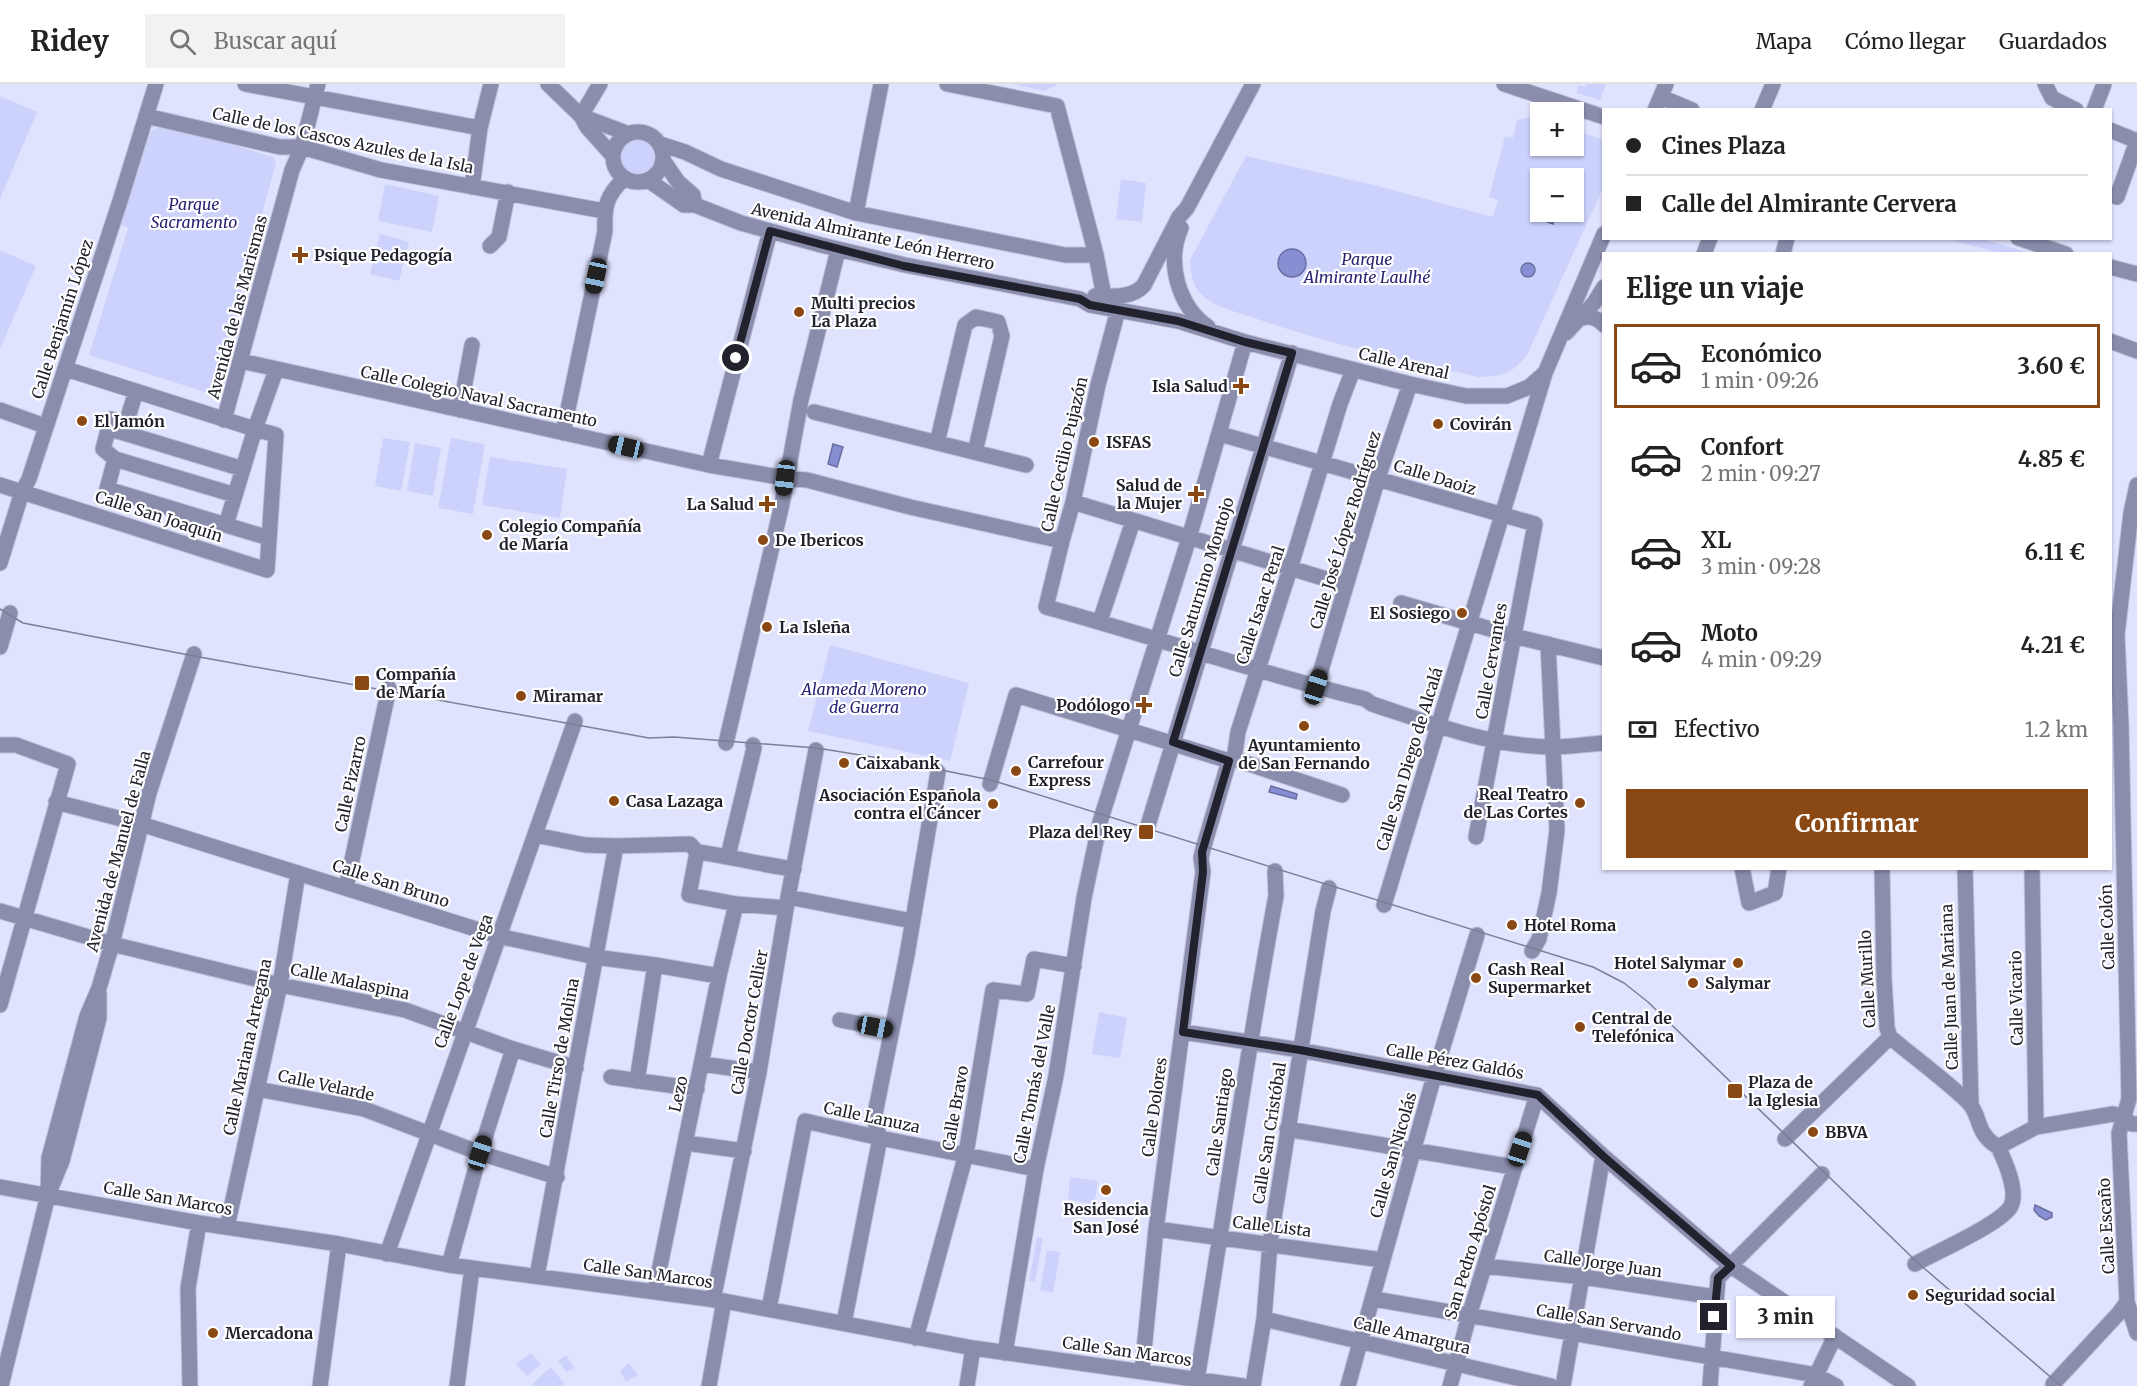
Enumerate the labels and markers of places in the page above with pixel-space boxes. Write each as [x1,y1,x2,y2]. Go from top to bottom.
place label: Psique Pedagogía [314,245,452,265]
marker: Psique Pedagogía [291,246,309,264]
place label: Multi precios La Plaza [811,293,915,331]
marker: Multi precios La Plaza [792,305,806,319]
place label: Isla Salud [1152,376,1228,396]
marker: Isla Salud [1232,377,1250,395]
place label: El Jamón [94,411,165,431]
marker: El Jamón [75,414,89,428]
place label: Covirán [1450,414,1512,434]
marker: Covirán [1431,417,1445,431]
place label: ISFAS [1106,432,1152,452]
marker: ISFAS [1087,435,1101,449]
place label: Salud de la Mujer [1116,475,1183,513]
marker: Salud de la Mujer [1187,485,1205,503]
place label: La Salud [687,494,754,514]
marker: La Salud [758,495,776,513]
place label: Colegio Compañía de María [499,516,642,554]
marker: Colegio Compañía de María [480,528,494,542]
place label: De Ibericos [775,530,864,550]
marker: De Ibericos [756,533,770,547]
place label: El Sosiego [1369,603,1450,623]
marker: El Sosiego [1455,606,1469,620]
place label: La Isleña [779,617,850,637]
marker: La Isleña [760,620,774,634]
place label: Compañía de María [376,664,456,702]
marker: Compañía de María [353,674,371,692]
place label: Miramar [533,686,604,706]
marker: Miramar [514,689,528,703]
place label: Podólogo [1056,695,1130,715]
marker: Podólogo [1135,696,1153,714]
marker: Ayuntamiento de San Fernando [1297,719,1311,733]
place label: Ayuntamiento de San Fernando [1238,735,1370,773]
place label: Carrefour Express [1028,752,1105,790]
place label: Caixabank [856,753,940,773]
marker: Caixabank [837,756,851,770]
marker: Carrefour Express [1009,764,1023,778]
place label: Real Teatro de Las Cortes [1464,784,1568,822]
place label: Asociación Española contra el Cáncer [818,785,982,823]
place label: Casa Lazaga [626,791,723,811]
marker: Casa Lazaga [607,794,621,808]
marker: Real Teatro de Las Cortes [1573,796,1587,810]
marker: Asociación Española contra el Cáncer [986,797,1000,811]
place label: Plaza del Rey [1029,822,1133,842]
marker: Plaza del Rey [1137,823,1155,841]
place label: Hotel Roma [1524,915,1616,935]
marker: Hotel Roma [1505,918,1519,932]
place label: Hotel Salymar [1614,953,1727,973]
marker: Hotel Salymar [1731,956,1745,970]
place label: Cash Real Supermarket [1488,959,1592,997]
marker: Cash Real Supermarket [1469,971,1483,985]
place label: Salymar [1705,973,1771,993]
marker: Salymar [1686,976,1700,990]
place label: Central de Telefónica [1592,1008,1674,1046]
marker: Central de Telefónica [1573,1020,1587,1034]
place label: Plaza de la Iglesia [1748,1072,1818,1110]
marker: Plaza de la Iglesia [1726,1082,1744,1100]
place label: BBVA [1825,1122,1869,1142]
marker: BBVA [1806,1125,1820,1139]
marker: Residencia San José [1099,1183,1113,1197]
place label: Residencia San José [1063,1199,1149,1237]
place label: Seguridad social [1925,1285,2055,1305]
marker: Seguridad social [1906,1288,1920,1302]
place label: Mercadona [225,1323,313,1343]
marker: Mercadona [206,1326,220,1340]

